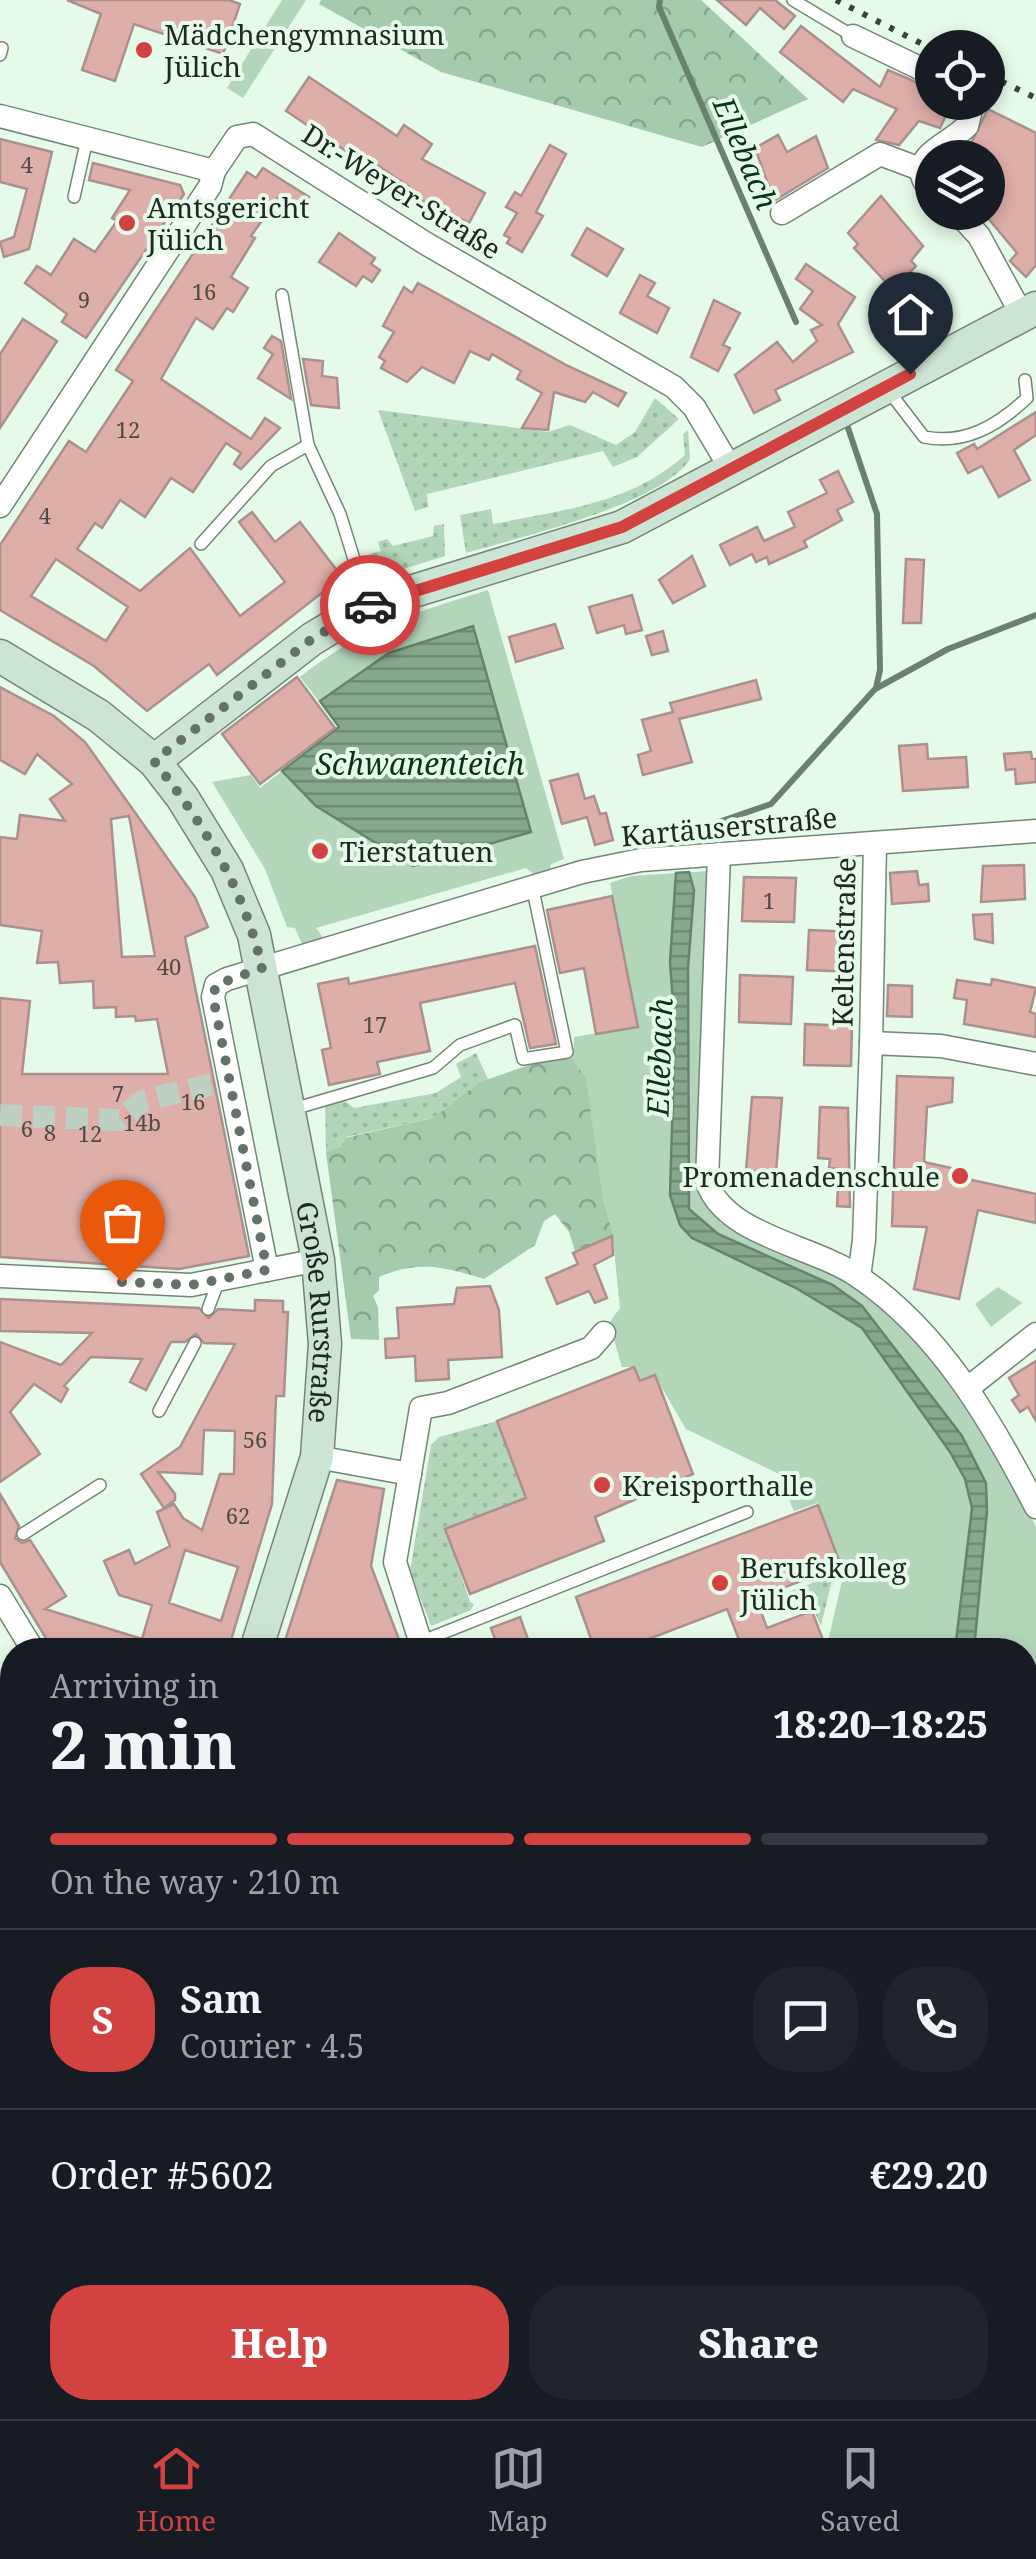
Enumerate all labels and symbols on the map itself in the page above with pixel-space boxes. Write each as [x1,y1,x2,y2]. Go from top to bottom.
place label: Mädchengymnasium Jülich [163,15,445,85]
marker: Mädchengymnasium Jülich [133,39,155,61]
water label: Ellebach [704,90,788,216]
street label: Dr.-Weyer-Straße [295,115,509,267]
house number: 4 [21,149,33,179]
place label: Amtsgericht Jülich [146,188,309,258]
marker: Amtsgericht Jülich [116,212,138,234]
pin [868,272,953,375]
house number: 16 [192,276,216,306]
house number: 9 [78,284,90,314]
house number: 12 [116,414,140,444]
house number: 4 [39,500,51,530]
courier [320,555,420,655]
water label: Schwanenteich [315,743,525,784]
street label: Kartäuserstraße [619,798,839,854]
place label: Tierstatuen [340,832,493,870]
marker: Tierstatuen [309,840,331,862]
street label: Keltenstraße [823,857,863,1027]
house number: 1 [763,885,775,915]
house number: 40 [157,951,181,981]
water label: Ellebach [636,997,682,1118]
house number: 17 [363,1009,387,1039]
house number: 7 [112,1078,124,1108]
house number: 16 [181,1086,205,1116]
house number: 14b [123,1107,161,1137]
house number: 6 [21,1113,33,1143]
house number: 8 [44,1117,56,1147]
house number: 12 [78,1118,102,1148]
place label: Promenadenschule [683,1157,940,1195]
marker: Promenadenschule [949,1165,971,1187]
pin [80,1180,165,1283]
street label: Große Rurstraße [288,1198,344,1425]
house number: 56 [243,1424,267,1454]
place label: Kreisporthalle [622,1466,814,1504]
marker: Kreisporthalle [591,1474,613,1496]
house number: 62 [226,1500,250,1530]
place label: Berufskolleg Jülich [739,1548,907,1618]
marker: Berufskolleg Jülich [709,1572,731,1594]

